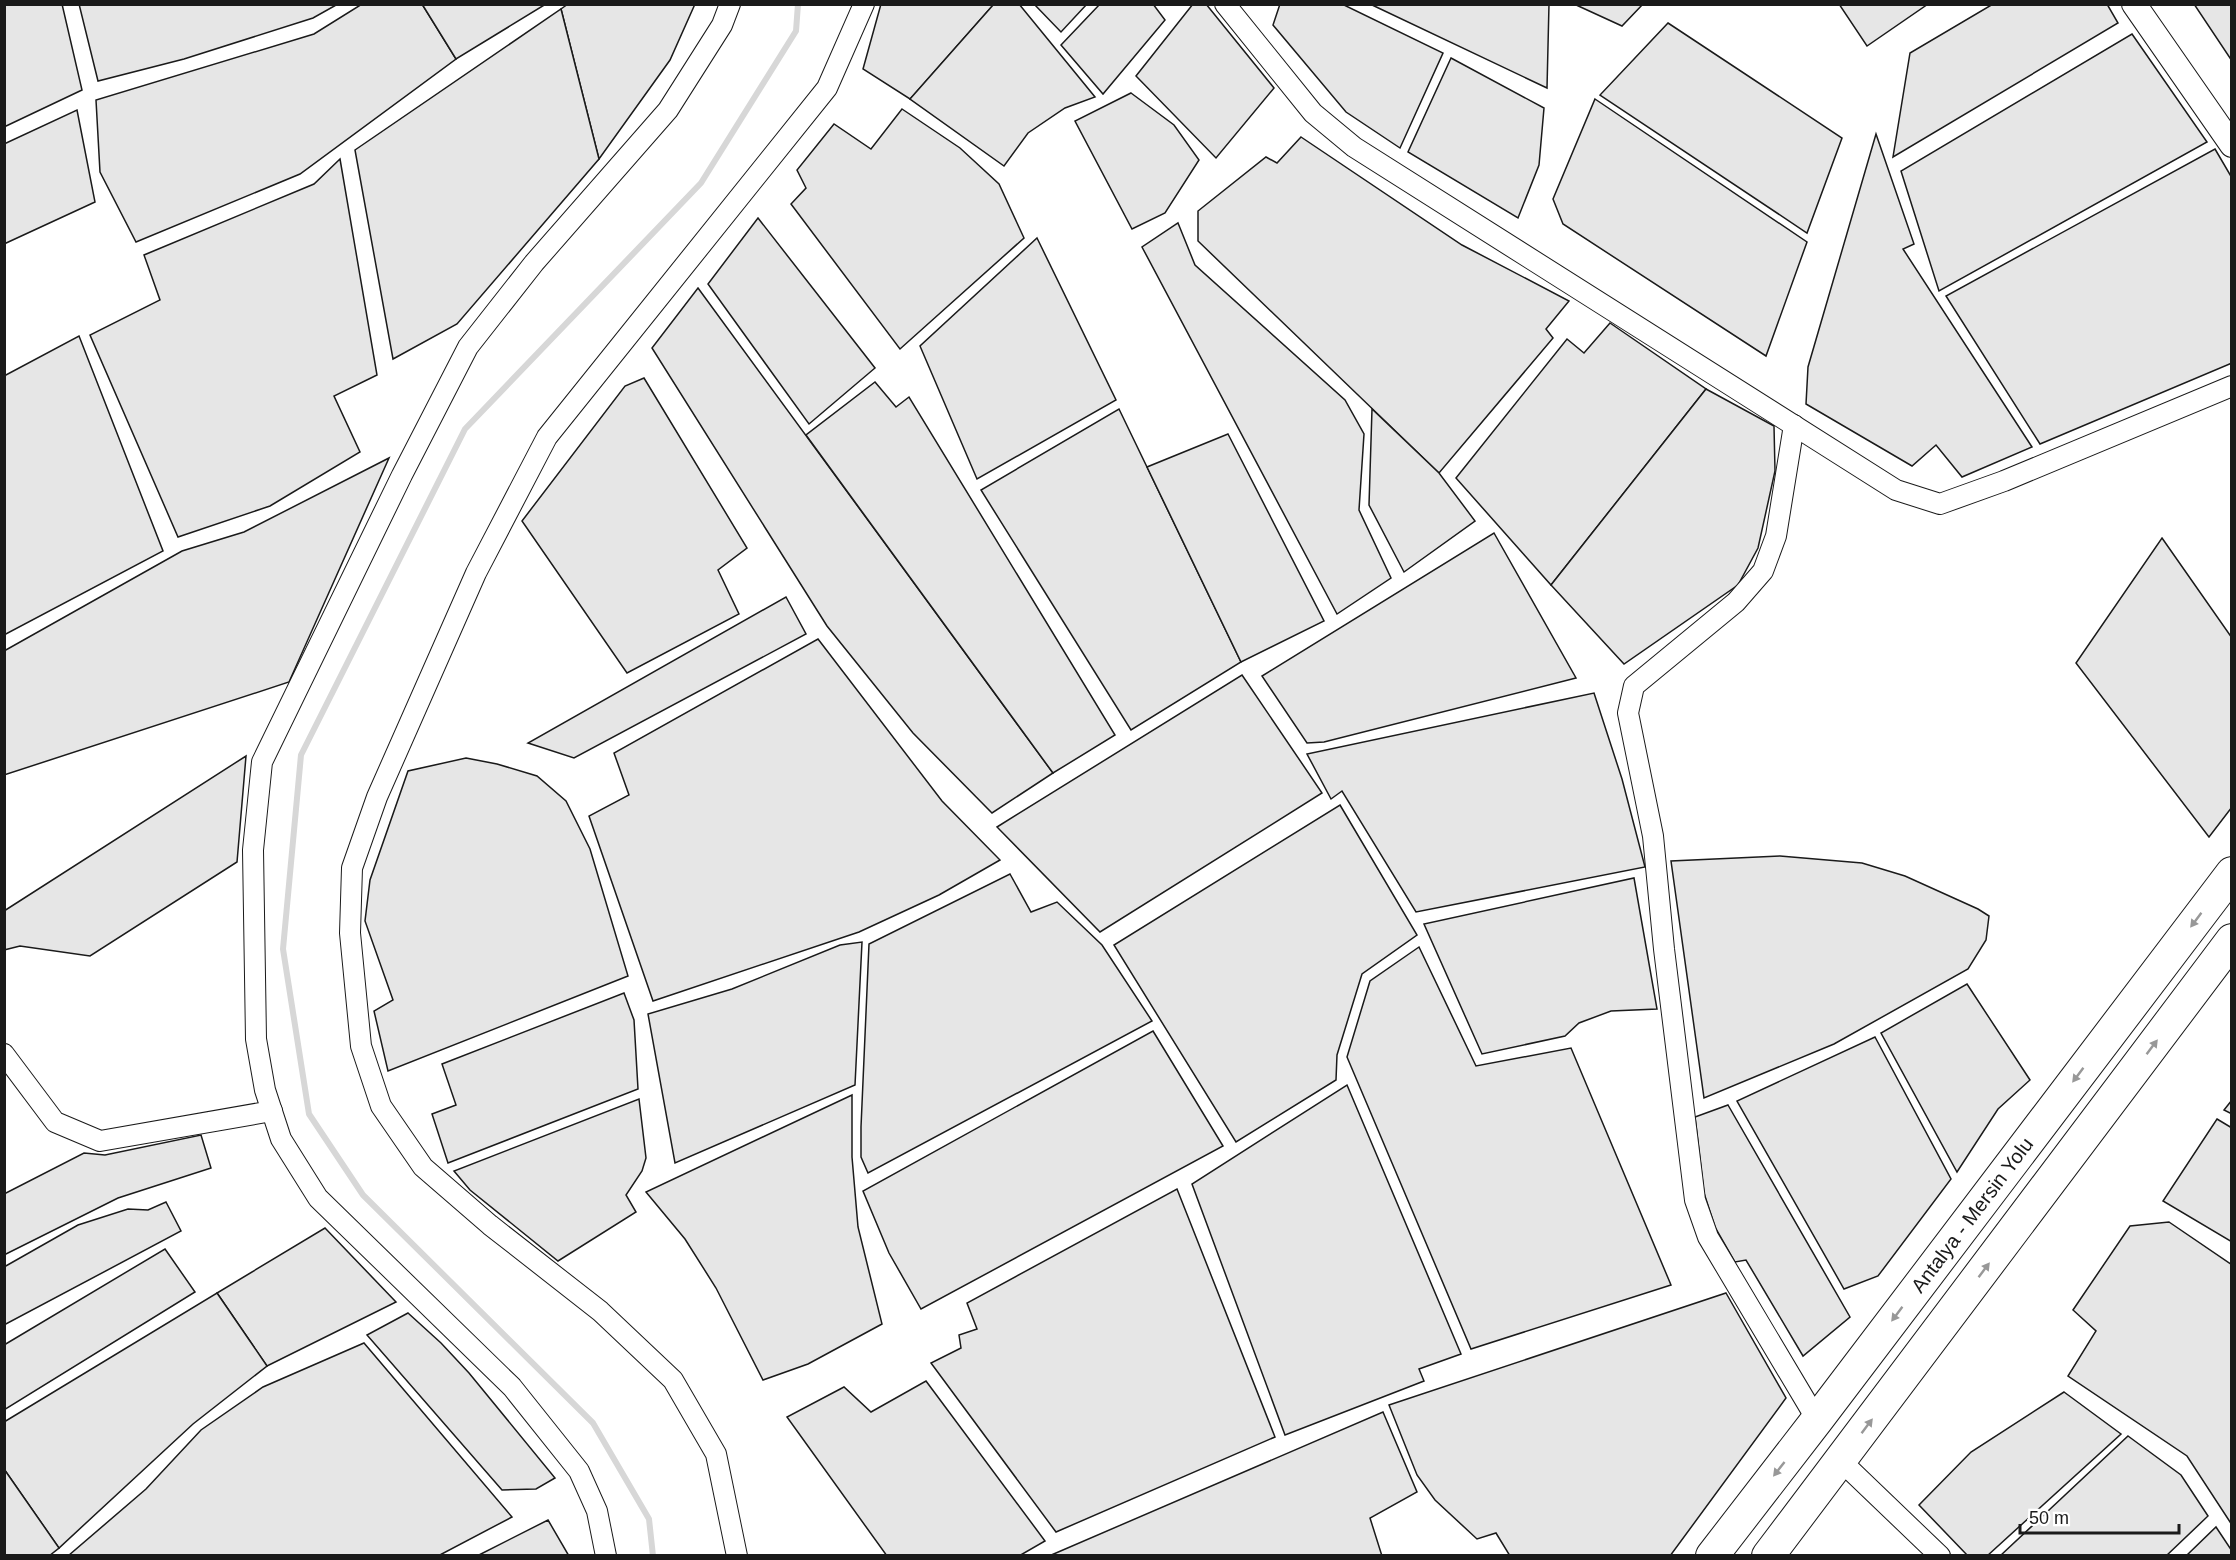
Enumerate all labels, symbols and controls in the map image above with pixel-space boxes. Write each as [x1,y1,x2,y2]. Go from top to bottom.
one-way arrow [2190,912,2203,928]
one-way arrow [2145,1039,2157,1054]
one-way arrow [2073,1068,2085,1083]
street label: Antalya - Mersin Yolu [1907,1133,2037,1297]
one-way arrow [1978,1262,1990,1277]
one-way arrow [1892,1307,1904,1322]
one-way arrow [1861,1418,1873,1433]
one-way arrow [1773,1462,1785,1477]
scale bar [2020,1497,2179,1535]
text: 50 m [2029,1508,2069,1528]

